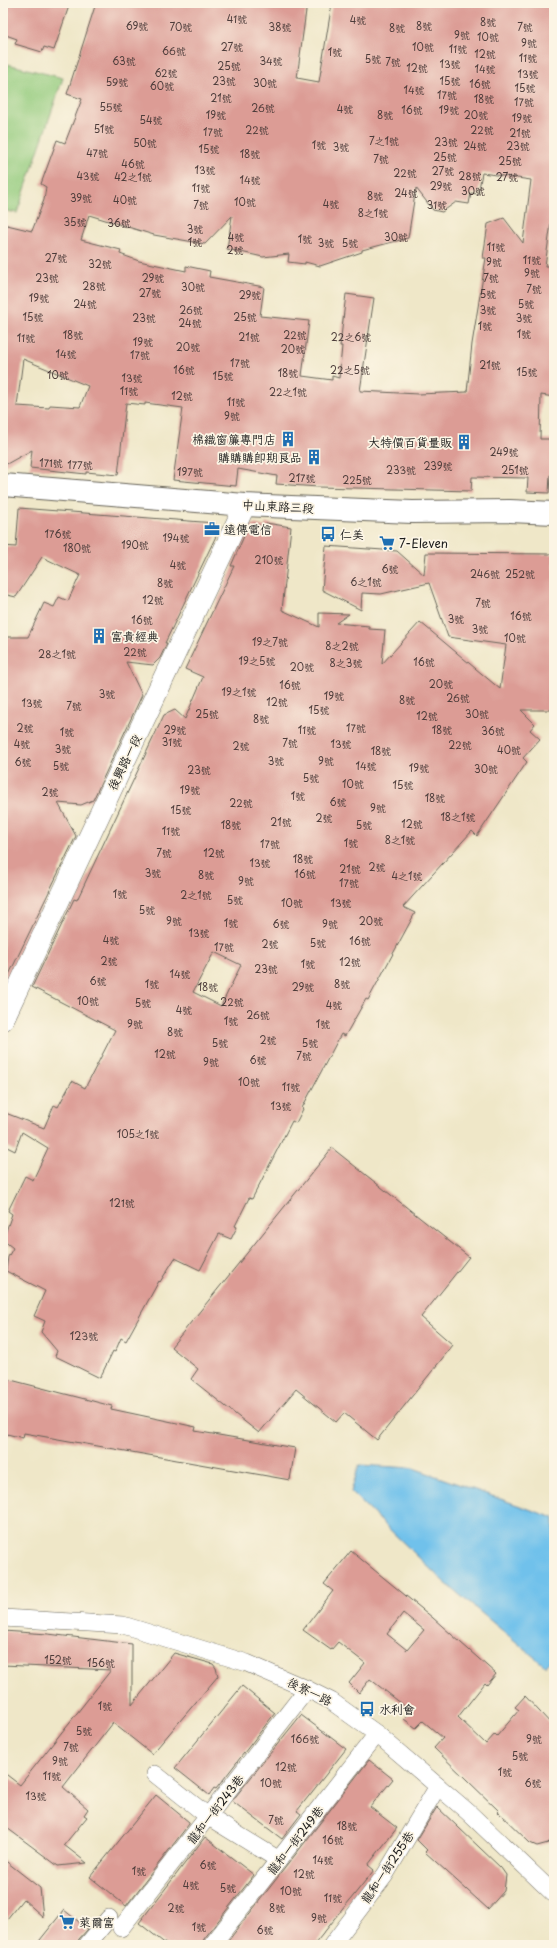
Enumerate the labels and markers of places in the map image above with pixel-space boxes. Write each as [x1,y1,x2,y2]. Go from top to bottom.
place label: 棉織窗簾專門店 [192,430,276,448]
building icon: 棉織窗簾專門店 [279,430,297,448]
place label: 大特價百貨量販 [368,433,452,451]
building icon: 大特價百貨量販 [455,433,473,451]
place label: 購購購即期良品 [218,448,302,466]
building icon: 購購購即期良品 [305,448,323,466]
office icon: 遠傳電信 [203,520,221,538]
place label: 遠傳電信 [224,520,272,538]
bus stop icon: 仁美 [319,525,337,543]
place label: 仁美 [340,525,364,543]
supermarket icon: 7-Eleven [378,534,396,552]
place label: 7-Eleven [399,534,448,552]
building icon: 富貴經典 [90,627,108,645]
place label: 富貴經典 [111,627,159,645]
bus stop icon: 水利會 [358,1700,376,1718]
place label: 水利會 [379,1700,415,1718]
supermarket icon: 萊爾富 [58,1913,76,1931]
place label: 萊爾富 [79,1913,115,1931]

